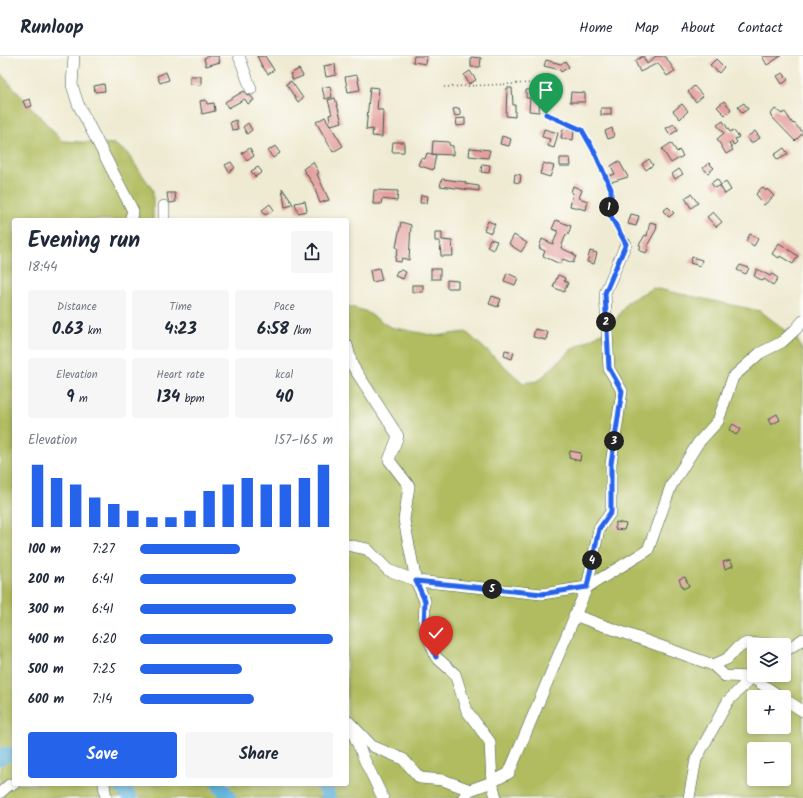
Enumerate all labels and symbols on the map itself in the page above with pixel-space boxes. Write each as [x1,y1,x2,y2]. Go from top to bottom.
pin [529,73,563,114]
pin: 1 [599,197,619,217]
pin: 2 [596,312,616,332]
pin: 3 [604,431,624,451]
pin: 4 [582,550,602,570]
pin: 5 [482,579,502,599]
pin [419,616,453,657]

